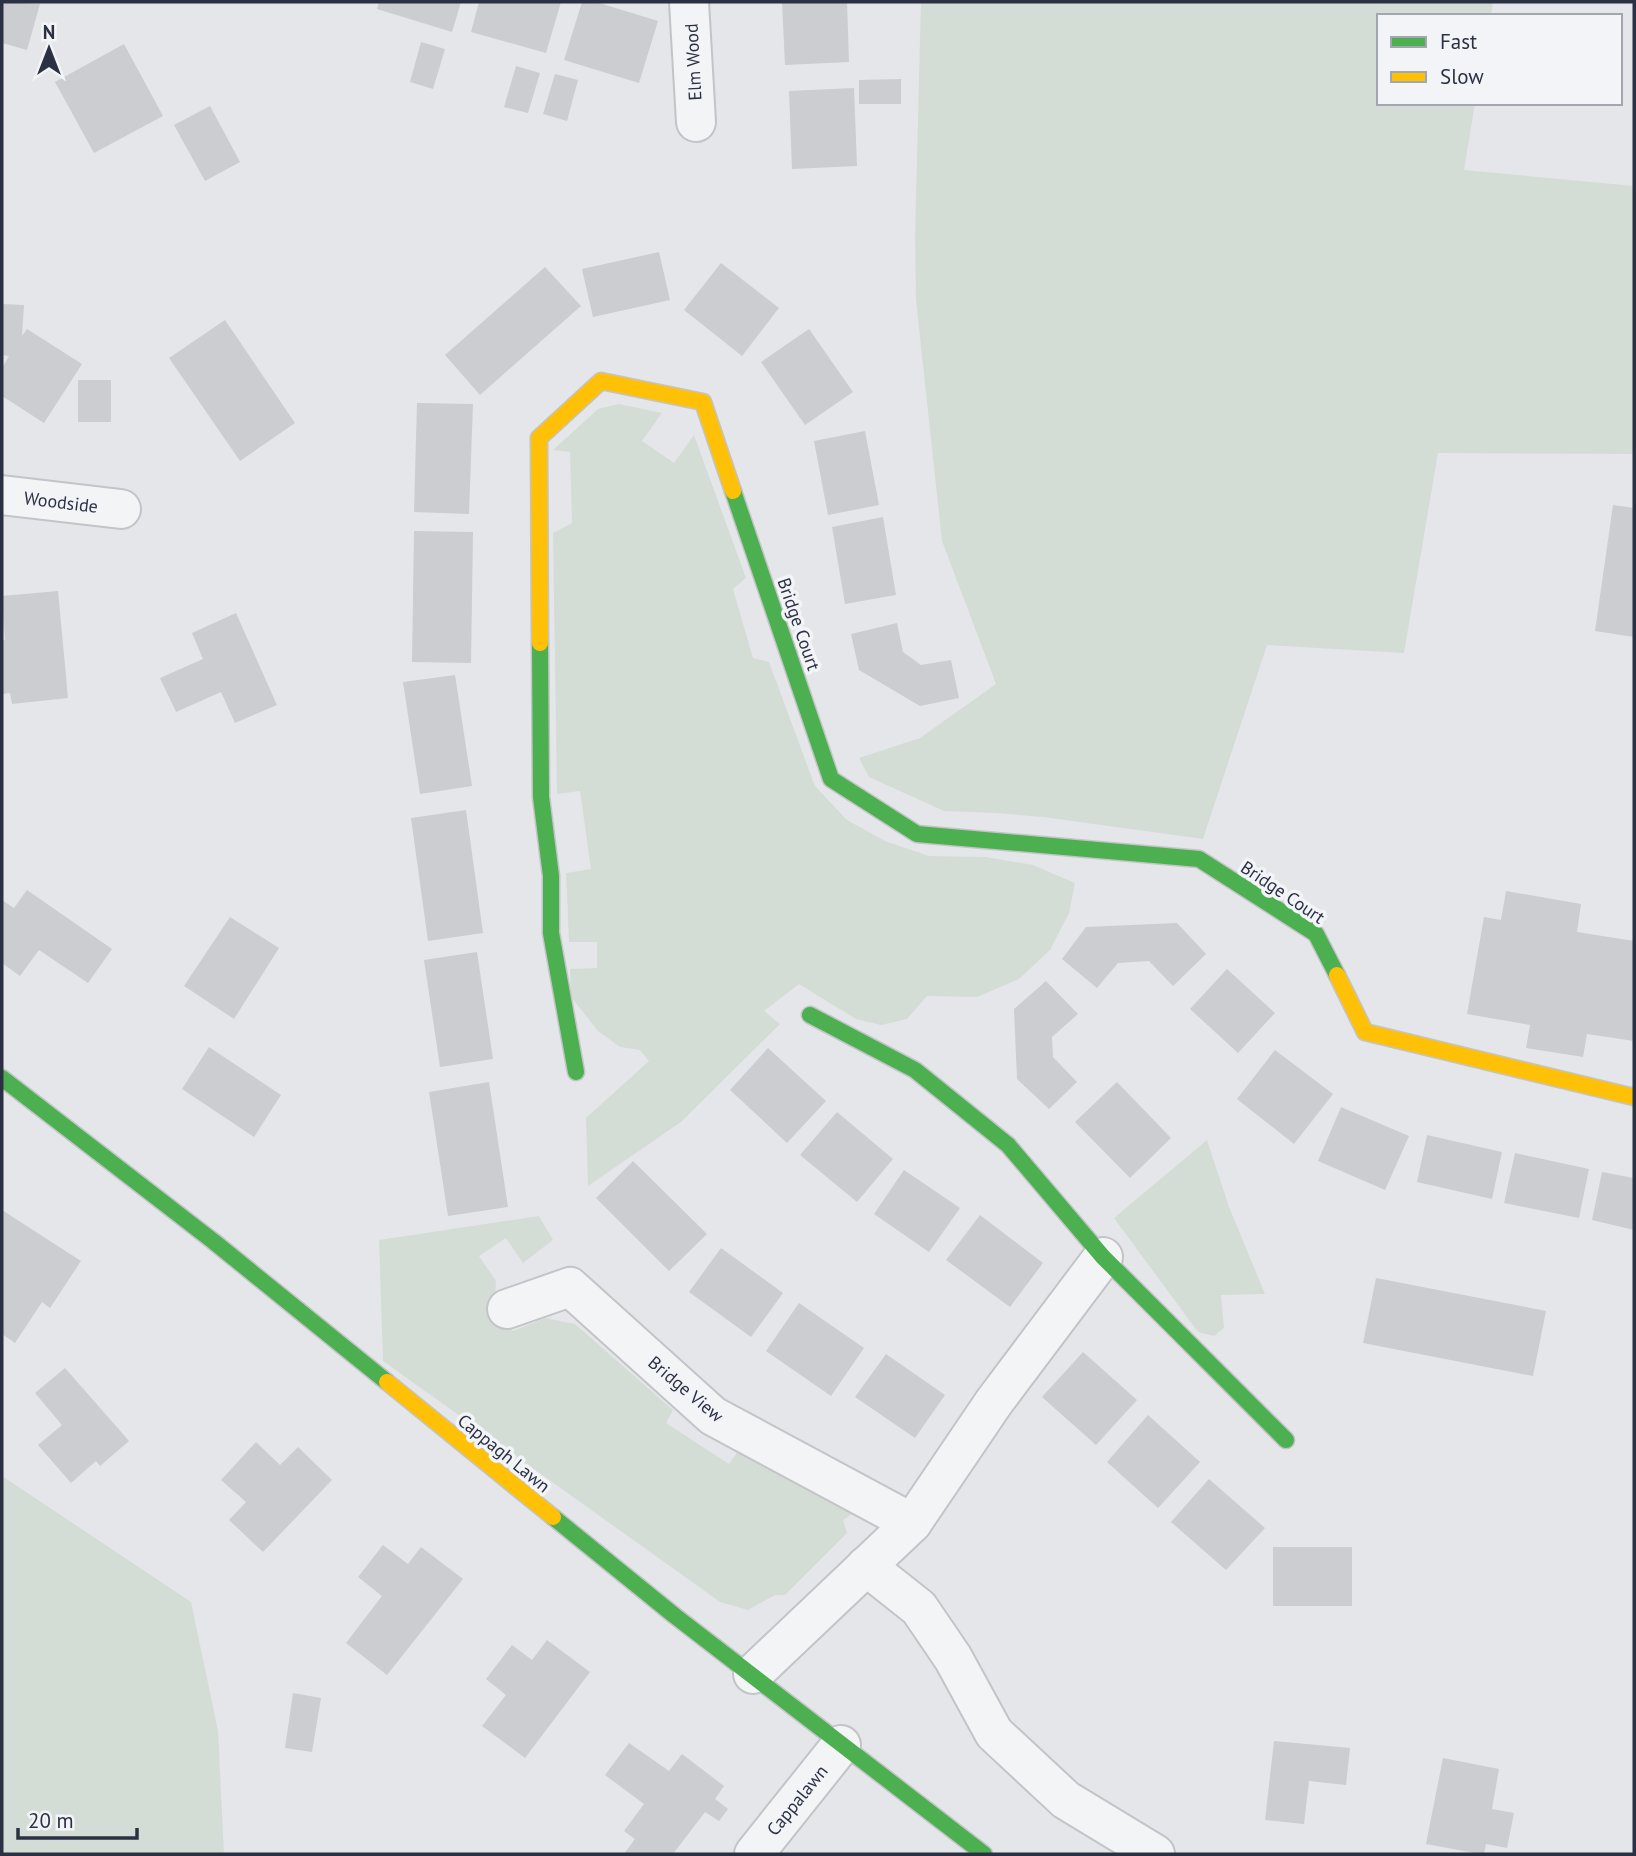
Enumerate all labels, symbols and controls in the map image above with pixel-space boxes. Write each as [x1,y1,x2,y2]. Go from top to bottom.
north arrow [14,14,84,84]
legend [1377,14,1622,105]
text: N [43,20,55,44]
street label: Elm Wood [679,23,707,101]
text: Fast [1440,28,1477,55]
text: Slow [1440,63,1484,90]
street label: Woodside [23,486,99,518]
street label: Bridge Court [772,575,826,673]
street label: Bridge Court [1237,855,1329,929]
street label: Bridge View [644,1351,729,1428]
street label: Cappagh Lawn [453,1409,555,1497]
street label: Cappalawn [761,1760,833,1840]
scale bar [18,1797,136,1841]
text: 20 m [28,1807,74,1834]

